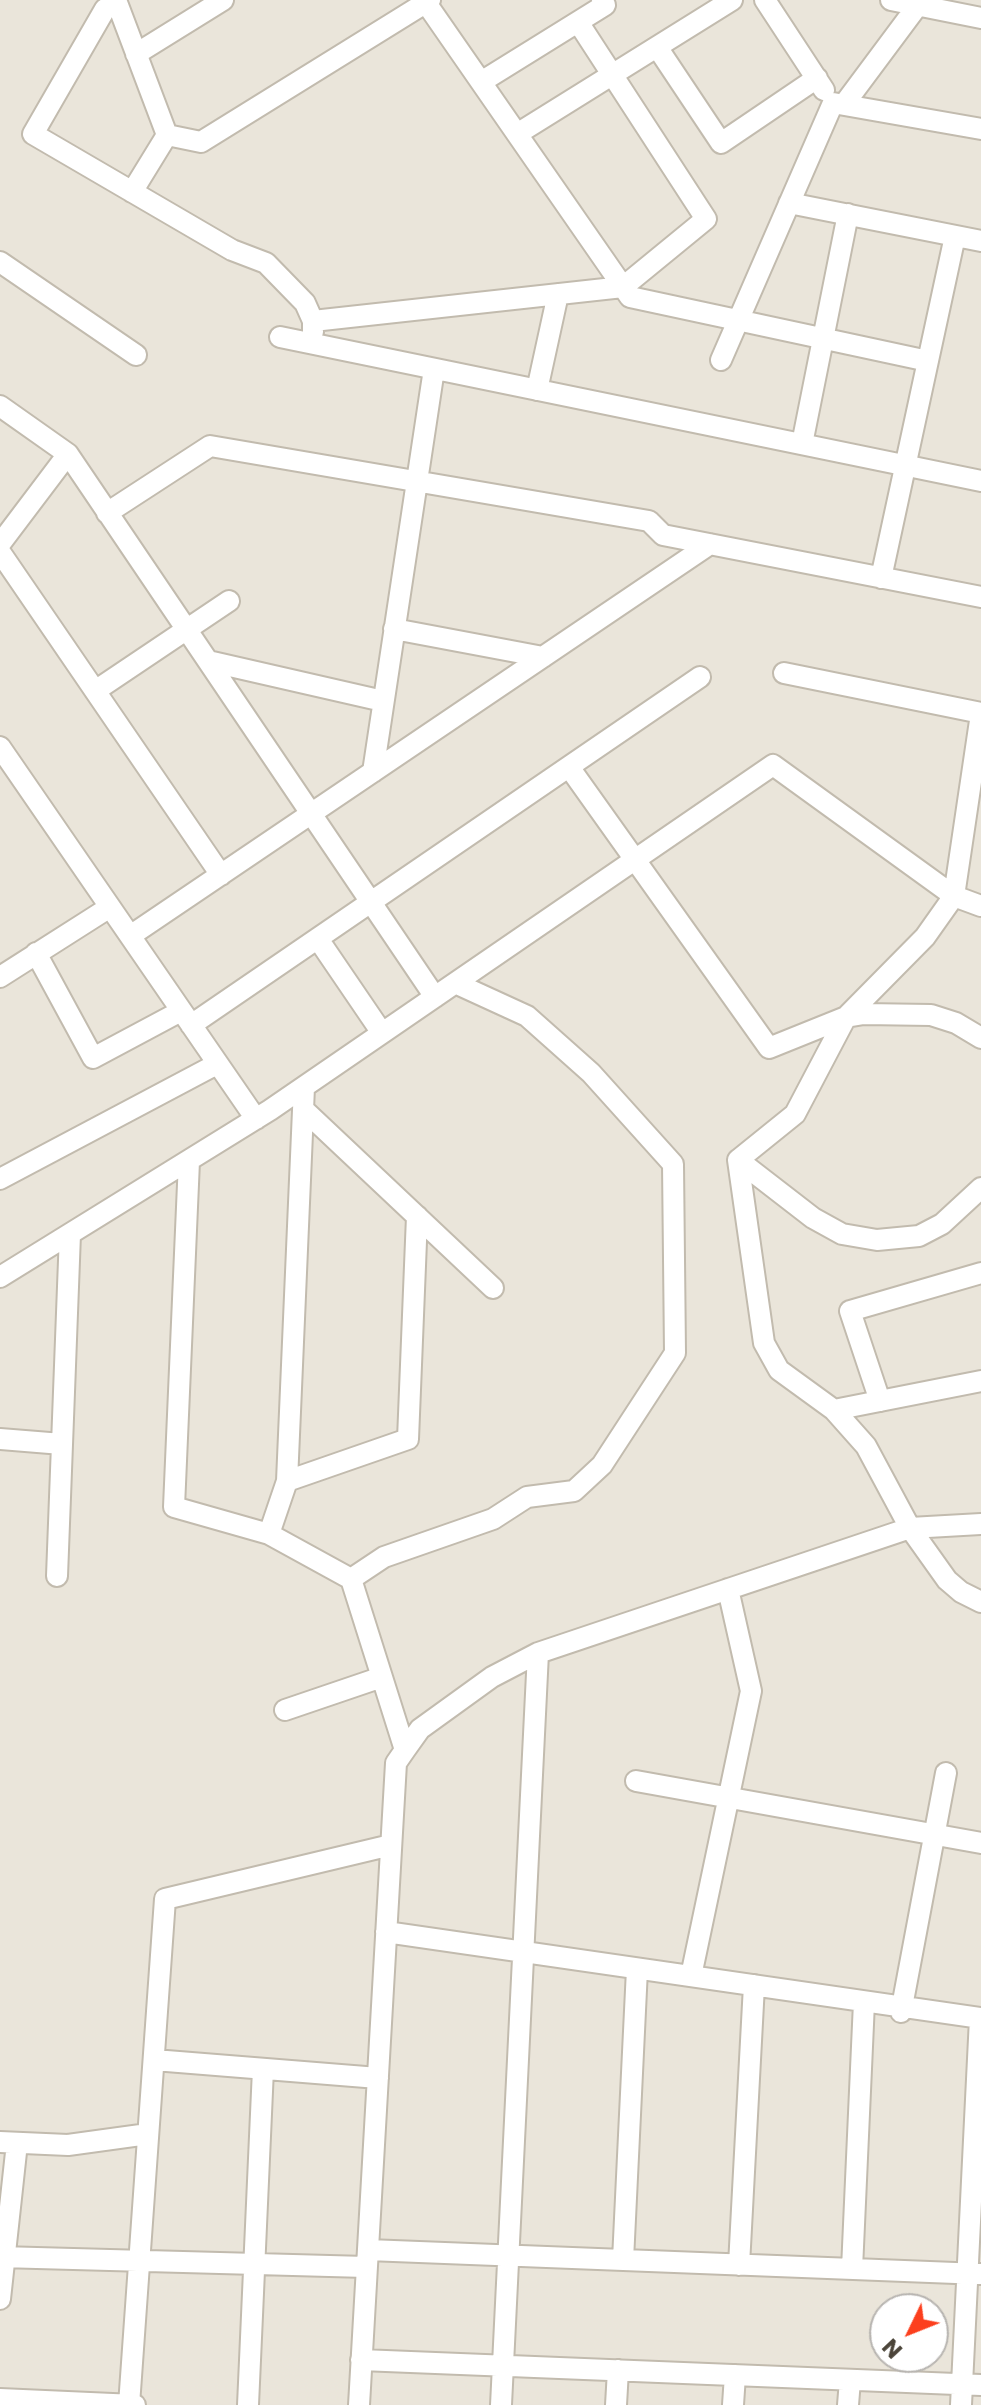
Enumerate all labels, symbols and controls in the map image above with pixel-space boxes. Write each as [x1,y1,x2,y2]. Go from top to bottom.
north arrow [869,2293,949,2373]
text: N [876,2332,910,2365]

